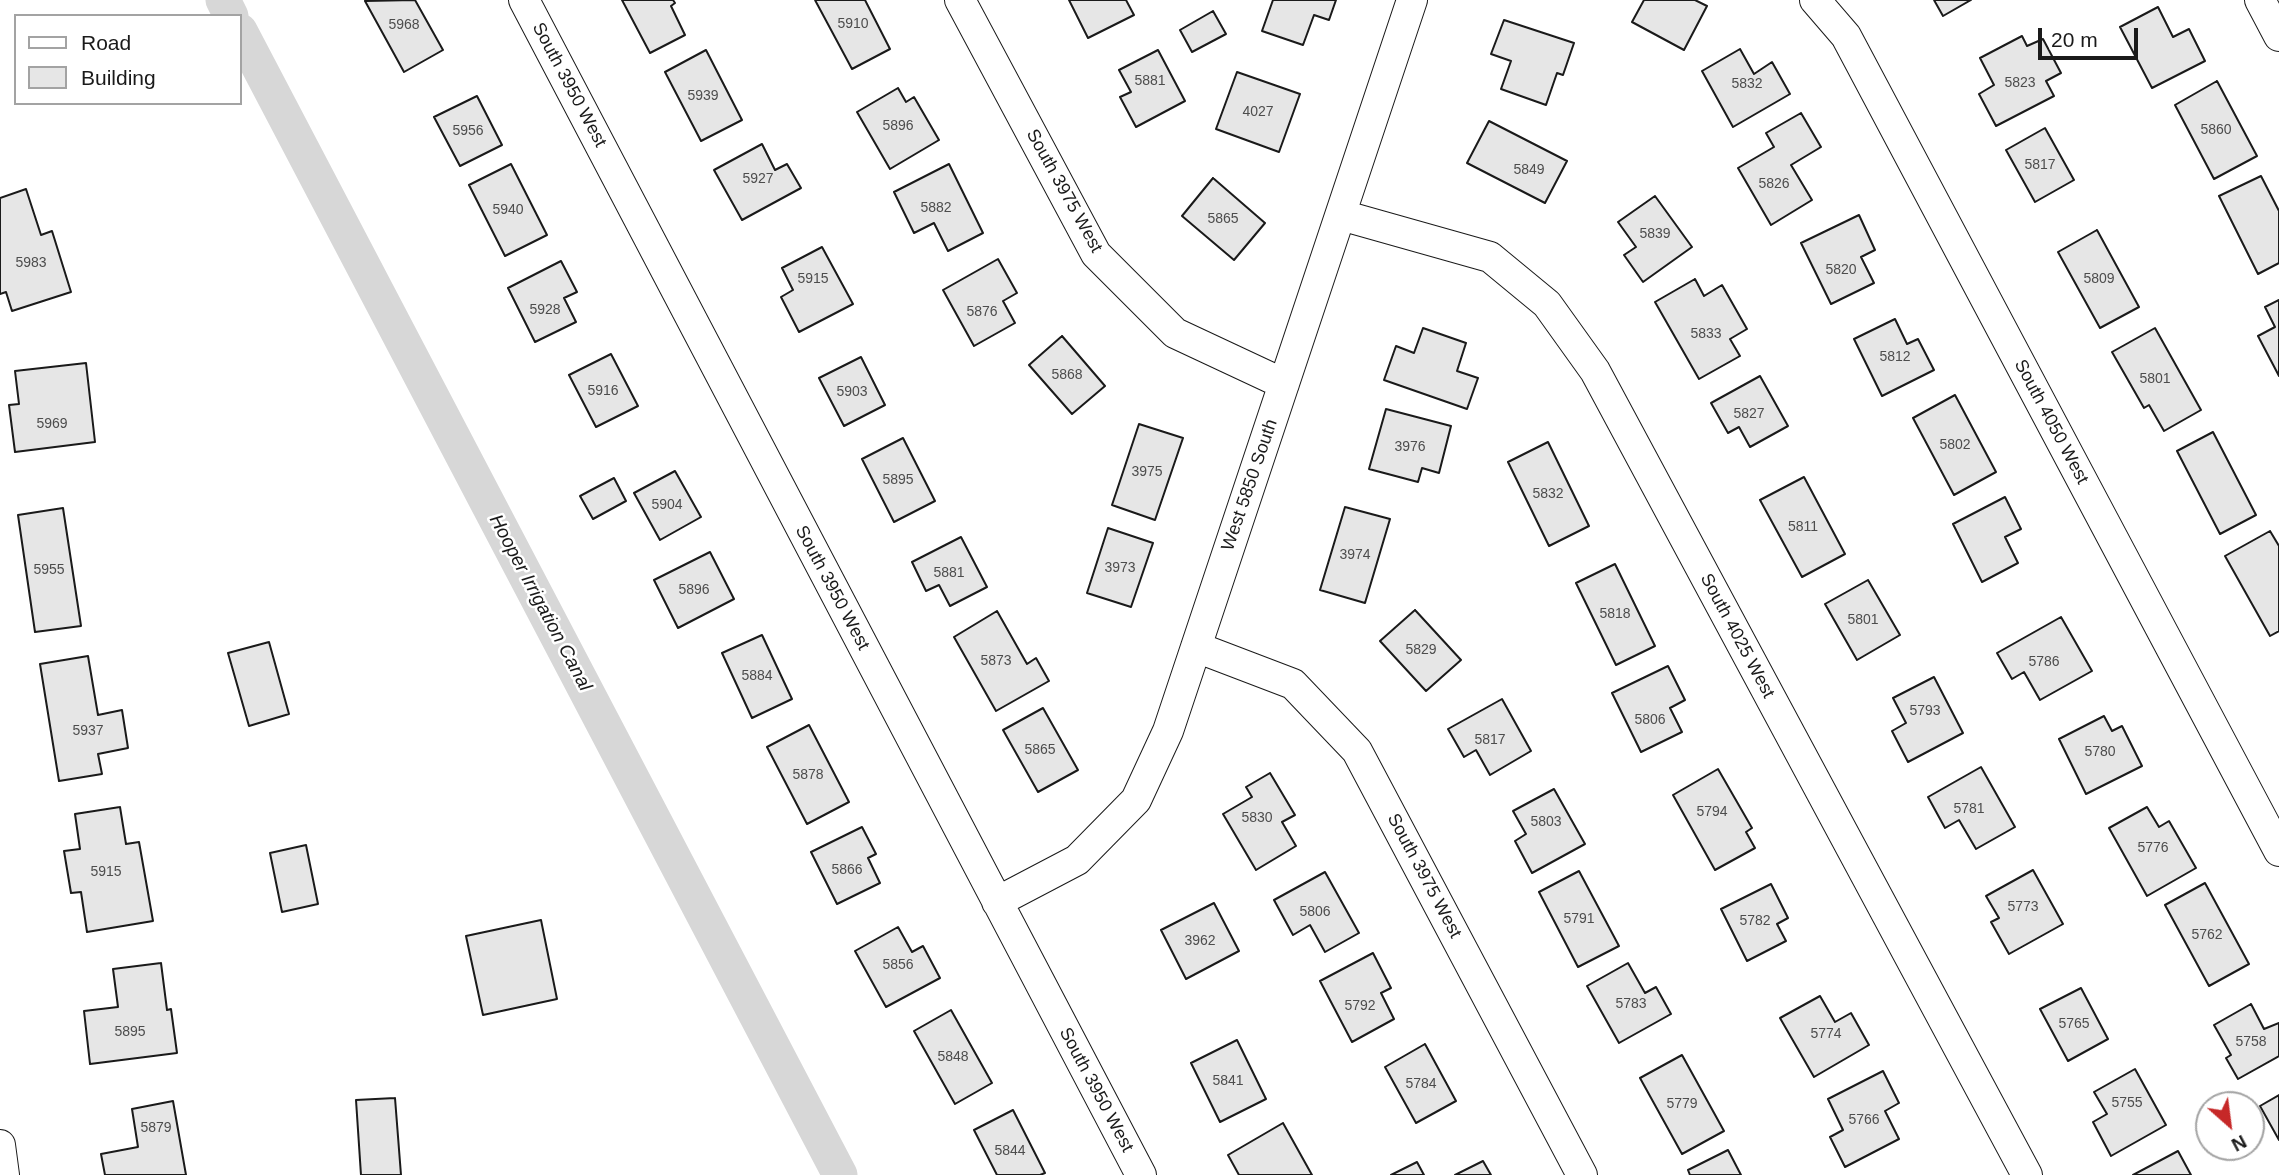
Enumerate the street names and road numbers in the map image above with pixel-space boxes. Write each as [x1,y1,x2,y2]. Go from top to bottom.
street label: South 3950 West [527,19,611,151]
street label: South 3975 West [1021,126,1107,256]
street label: South 4050 West [2009,356,2093,488]
street label: West 5850 South [1217,416,1283,554]
street label: South 3950 West [790,522,874,654]
street label: South 4025 West [1695,570,1779,702]
street label: South 3975 West [1382,810,1466,942]
street label: South 3950 West [1054,1024,1138,1156]

